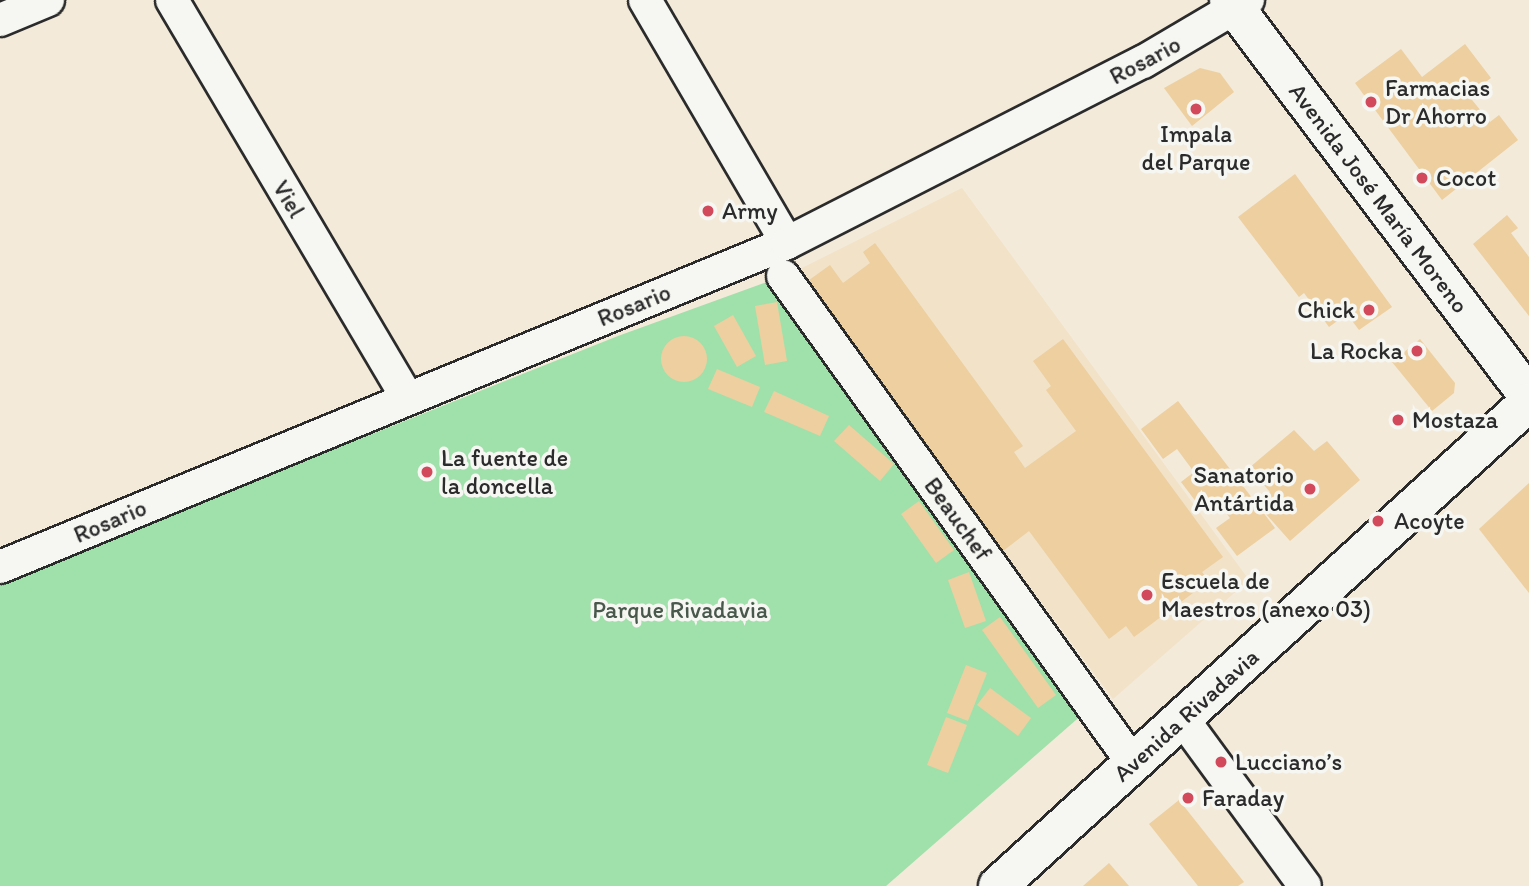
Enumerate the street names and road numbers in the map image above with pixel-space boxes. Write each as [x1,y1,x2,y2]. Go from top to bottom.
street label: Rosario [1104,29,1186,91]
street label: Avenida José María Moreno [1283,78,1475,318]
street label: Viel [267,175,311,223]
street label: Rosario [593,277,675,333]
street label: Beauchef [918,472,998,566]
street label: Rosario [69,493,151,549]
street label: Avenida Rivadavia [1107,642,1265,788]

